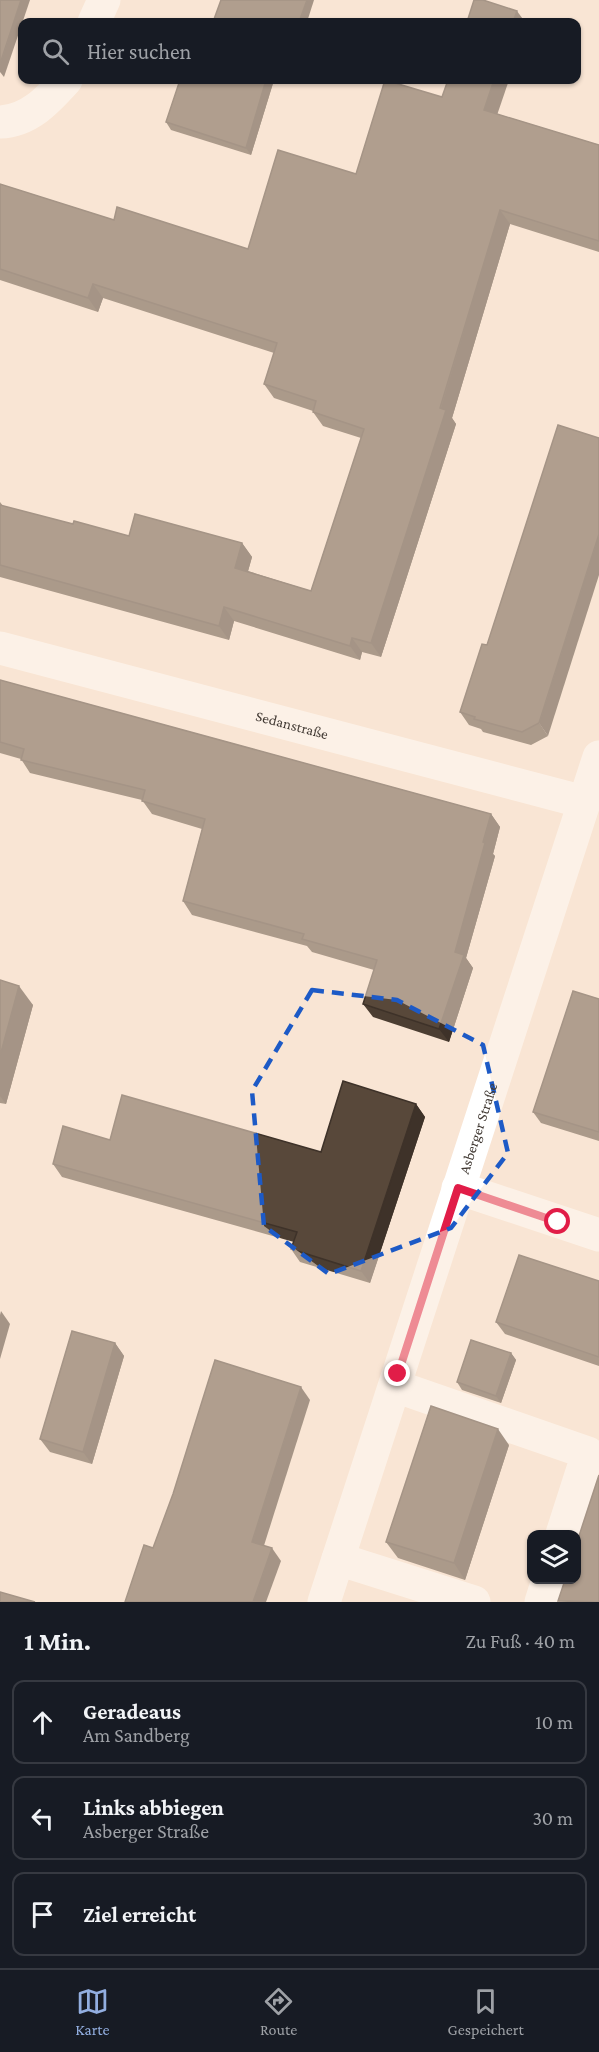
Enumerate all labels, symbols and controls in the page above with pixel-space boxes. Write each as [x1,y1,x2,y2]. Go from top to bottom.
search box [18,18,581,84]
icon: search [39,35,72,68]
text: Hier suchen [87,39,191,64]
street label: Sedanstraße [254,708,330,742]
street label: Asberger Straße [456,1081,500,1176]
route start [544,1208,570,1234]
route end [384,1360,410,1386]
map controls [527,1530,581,1584]
button: layers [527,1530,581,1584]
text: 1 Min. [24,1627,91,1656]
text: Zu Fuß · 40 m [465,1630,575,1652]
text: Geradeaus [83,1699,181,1724]
icon: ahead [26,1706,59,1739]
text: 10 m [535,1711,573,1733]
text: Am Sandberg [83,1724,190,1746]
text: Links abbiegen [83,1795,224,1820]
icon: left [26,1802,59,1835]
text: 30 m [532,1807,573,1829]
text: Asberger Straße [83,1820,209,1842]
icon: arrive [26,1898,59,1931]
text: Ziel erreicht [83,1902,196,1927]
tab: Karte [75,1985,110,2038]
tab: Route [260,1985,297,2038]
tab: Gespeichert [448,1985,524,2038]

